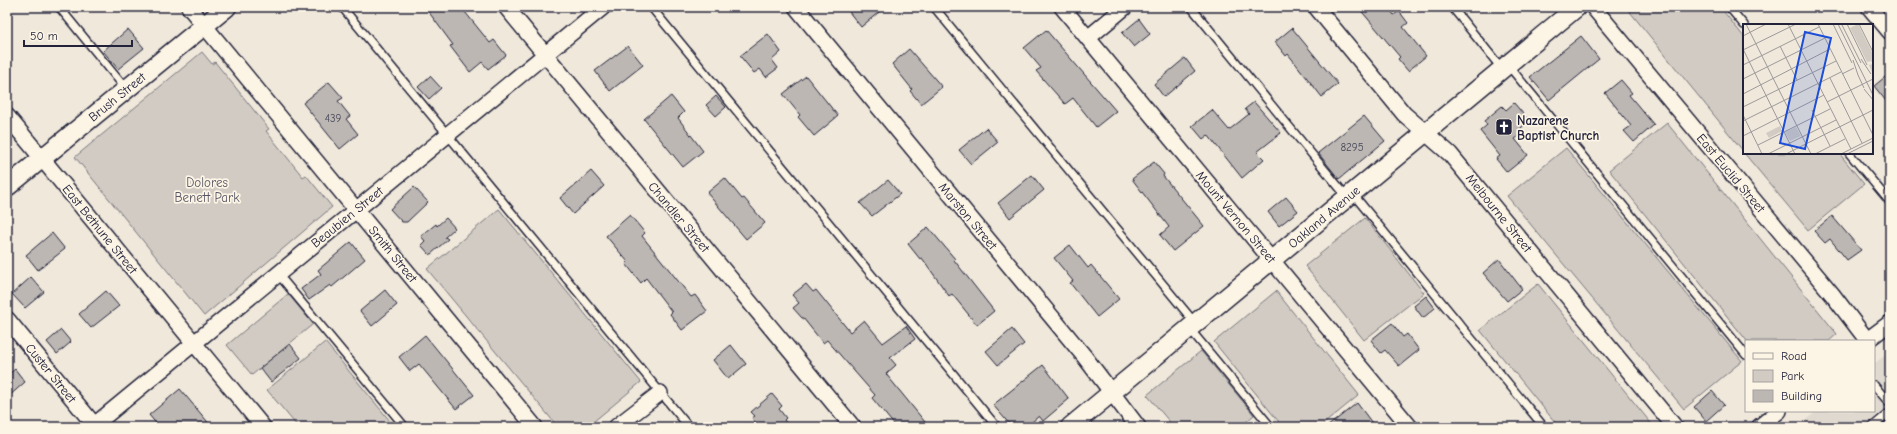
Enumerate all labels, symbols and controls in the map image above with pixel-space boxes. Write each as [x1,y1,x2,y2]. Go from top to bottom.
scale bar [24,22,132,48]
inset map [1743,24,1873,154]
text: 50 m [30,29,58,43]
street label: Brush Street [85,69,150,125]
house number: 439 [325,112,342,125]
place label: Nazarene Baptist Church [1517,113,1599,143]
church icon: Nazarene Baptist Church [1494,117,1514,137]
street label: East Euclid Street [1694,131,1769,216]
house number: 8295 [1340,141,1364,154]
street label: Mount Vernon Street [1193,168,1280,267]
street label: Melbourne Street [1463,171,1536,256]
park label: Dolores Benett Park [175,175,240,205]
street label: Chandler Street [645,179,714,256]
street label: Marston Street [936,180,1001,253]
street label: East Bethune Street [59,181,141,278]
street label: Oakland Avenue [1285,182,1363,251]
street label: Beaubien Street [308,183,387,251]
street label: Smith Street [366,223,421,286]
street label: Custer Street [23,340,80,407]
legend [1745,340,1875,412]
text: Road [1781,349,1807,363]
text: Park [1781,369,1804,383]
text: Building [1781,389,1822,403]

